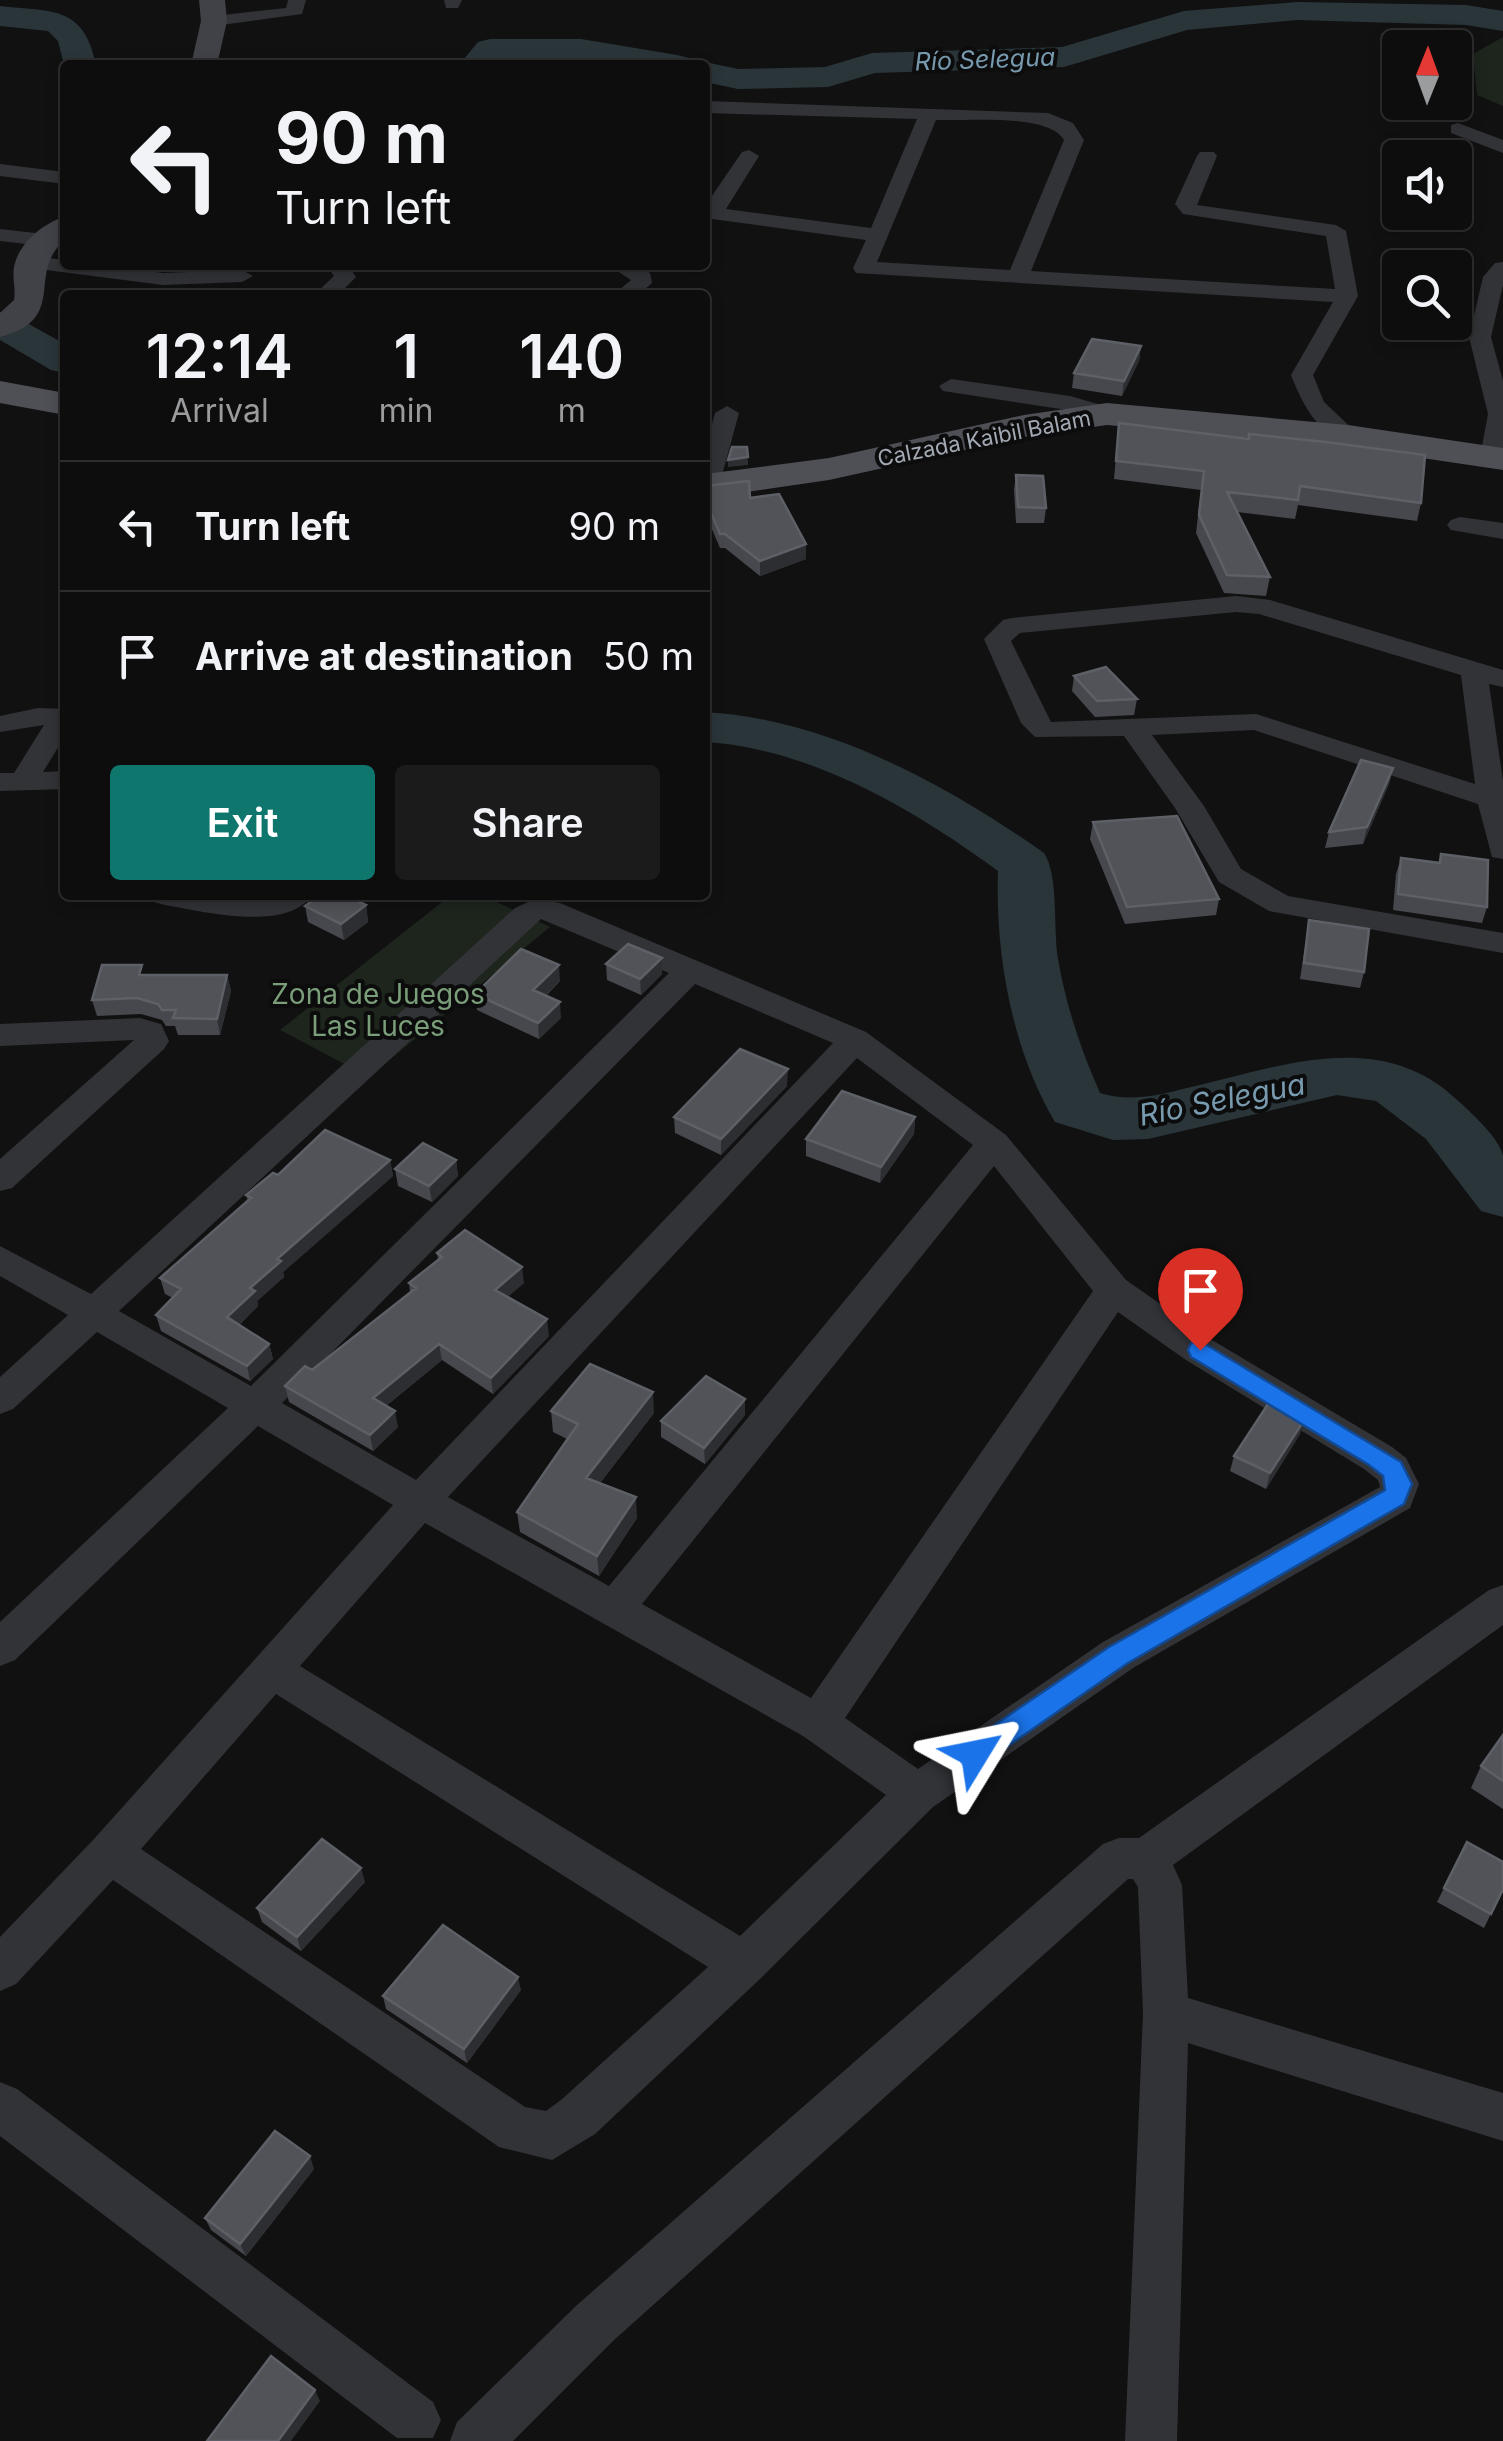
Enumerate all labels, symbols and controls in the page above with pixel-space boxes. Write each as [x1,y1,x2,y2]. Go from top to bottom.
north arrow [1382,30,1472,120]
map controls [1382,30,1472,340]
water label: Río Selegua [914,42,1056,76]
text: 90 m [275,95,448,180]
icon: left [110,100,240,230]
button: sound [1382,140,1472,230]
text: Turn left [275,180,451,235]
button: search [1382,250,1472,340]
text: 12:14 [146,320,293,392]
text: 1 [393,320,419,392]
text: 140 [519,320,624,392]
text: Arrival [170,391,269,430]
text: min [379,391,433,430]
text: m [558,391,586,430]
street label: Calzada Kaibil Balam [875,405,1093,471]
icon: left [110,499,165,554]
text: Turn left [195,503,350,549]
text: 90 m [568,503,660,549]
icon: arrive [110,629,165,684]
text: Arrive at destination [195,633,573,679]
text: 50 m [603,633,694,679]
button: Exit [110,765,375,880]
button: Share [395,765,660,880]
park label: Zona de Juegos Las Luces [271,977,485,1043]
water label: Río Selegua [1136,1065,1308,1133]
pin [1158,1248,1243,1351]
icon: arrive [1173,1263,1228,1318]
position arrow [923,1702,1027,1806]

